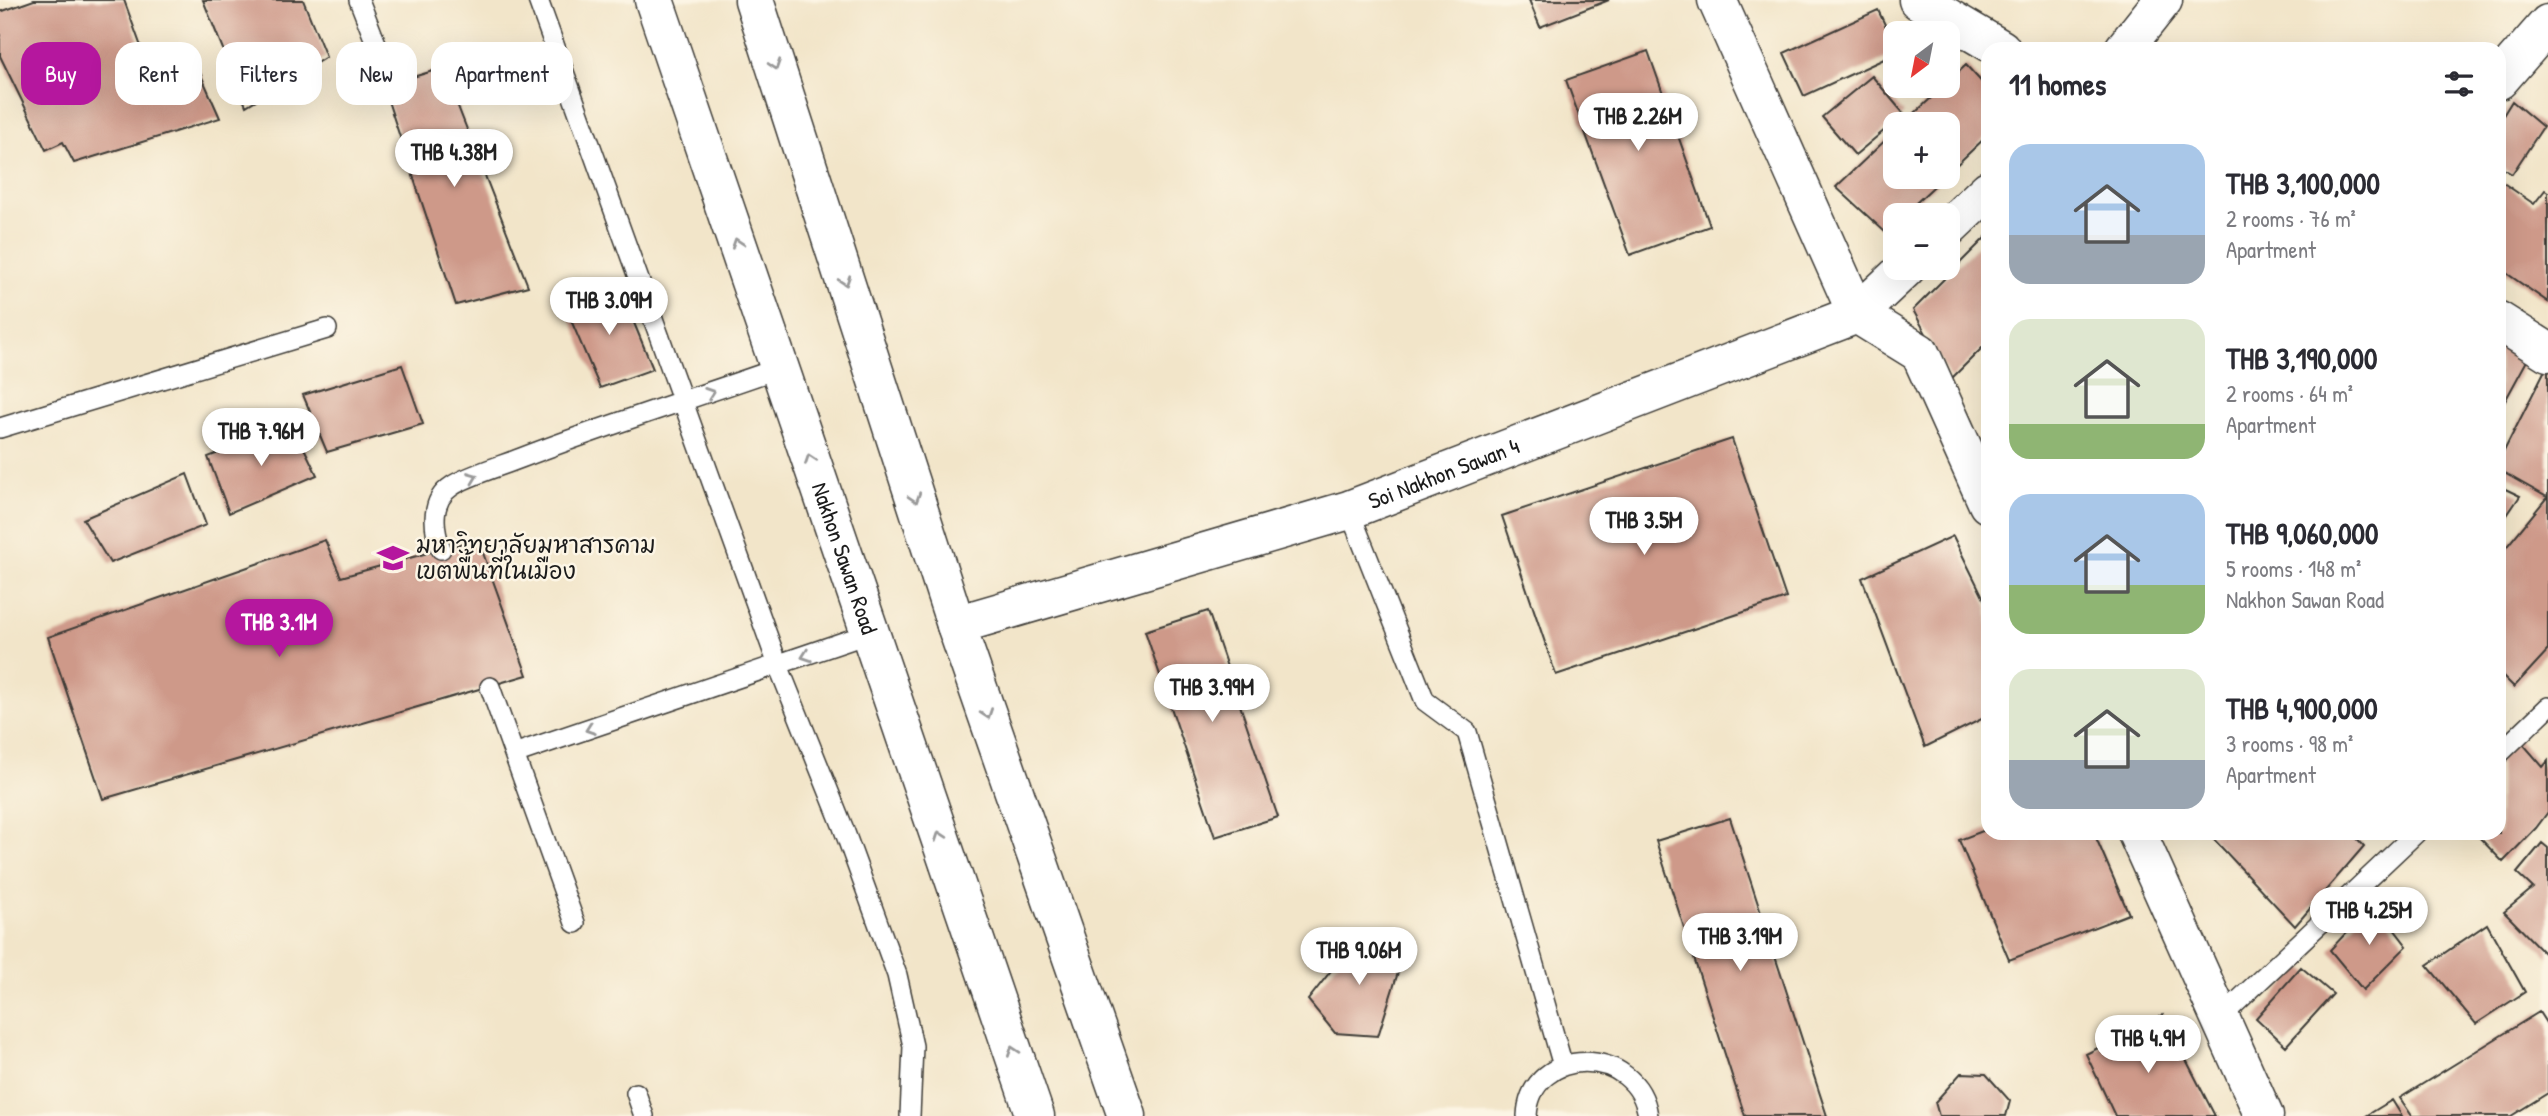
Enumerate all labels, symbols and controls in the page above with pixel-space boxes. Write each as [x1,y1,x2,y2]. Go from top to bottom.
north arrow [1883,21,1960,98]
map controls [1883,21,1960,280]
chip: Buy [21,42,101,105]
chip: Rent [115,42,202,105]
chip: Filters [216,42,322,105]
chip: New [336,42,417,105]
chip: Apartment [431,42,573,105]
one-way arrow [767,58,781,71]
text: 11 homes [2009,64,2106,104]
icon: filters [2440,65,2478,103]
pin: THB 2.26M [1558,94,1718,153]
text: THB 2.26M [1594,100,1682,131]
button: + [1883,112,1960,189]
pin: THB 4.38M [374,130,534,189]
text: THB 4.38M [411,136,497,167]
text: THB 3,100,000 [2226,163,2380,203]
icon: home [2065,172,2149,256]
button: − [1883,203,1960,280]
text: 2 rooms · 76 m² [2226,203,2356,234]
text: Apartment [2226,234,2316,265]
one-way arrow [731,238,745,250]
one-way arrow [837,275,851,287]
pin: THB 3.09M [529,278,689,337]
text: THB 3.09M [566,284,652,315]
text: THB 3,190,000 [2226,338,2377,378]
icon: home [2065,347,2149,431]
text: 2 rooms · 64 m² [2226,378,2353,409]
one-way arrow [704,387,716,401]
pin: THB 7.96M [181,408,341,468]
text: Apartment [2226,409,2316,440]
text: THB 7.96M [218,415,304,446]
street label: Soi Nakhon Sawan 4 [1364,430,1523,516]
one-way arrow [804,453,818,465]
one-way arrow [466,472,478,486]
street label: Nakhon Sawan Road [805,478,885,638]
one-way arrow [907,491,921,504]
pin: THB 3.5M [1572,498,1716,557]
text: THB 3.5M [1605,504,1683,535]
text: THB 9,060,000 [2226,513,2379,553]
icon: home [2065,522,2149,606]
place label: มหาวิทยาลัยมหาสารคาม เขตพื้นที่ในเมือง [416,529,656,586]
school or university icon: มหาวิทยาลัยมหาสารคาม เขตพื้นที่ในเมือง [376,541,410,575]
text: 5 rooms · 148 m² [2226,553,2361,584]
text: Nakhon Sawan Road [2226,584,2384,615]
pin: THB 3.1M [207,600,351,659]
text: THB 3.1M [241,606,317,637]
one-way arrow [800,648,812,662]
pin: THB 3.99M [1132,664,1292,724]
text: THB 3.99M [1170,671,1254,702]
text: THB 4,900,000 [2226,688,2378,728]
icon: home [2065,697,2149,781]
one-way arrow [979,707,993,719]
one-way arrow [585,720,597,735]
text: 3 rooms · 98 m² [2226,728,2353,759]
text: Apartment [2226,759,2316,790]
one-way arrow [934,831,948,843]
pin: THB 4.25M [2289,888,2449,947]
text: THB 4.25M [2326,894,2412,925]
pin: THB 3.19M [1660,914,1820,973]
text: THB 3.19M [1698,920,1782,951]
pin: THB 9.06M [1279,928,1439,987]
text: THB 9.06M [1316,934,1402,965]
pin: THB 4.9M [2076,1016,2220,1075]
text: THB 4.9M [2111,1022,2185,1053]
one-way arrow [1007,1046,1021,1058]

